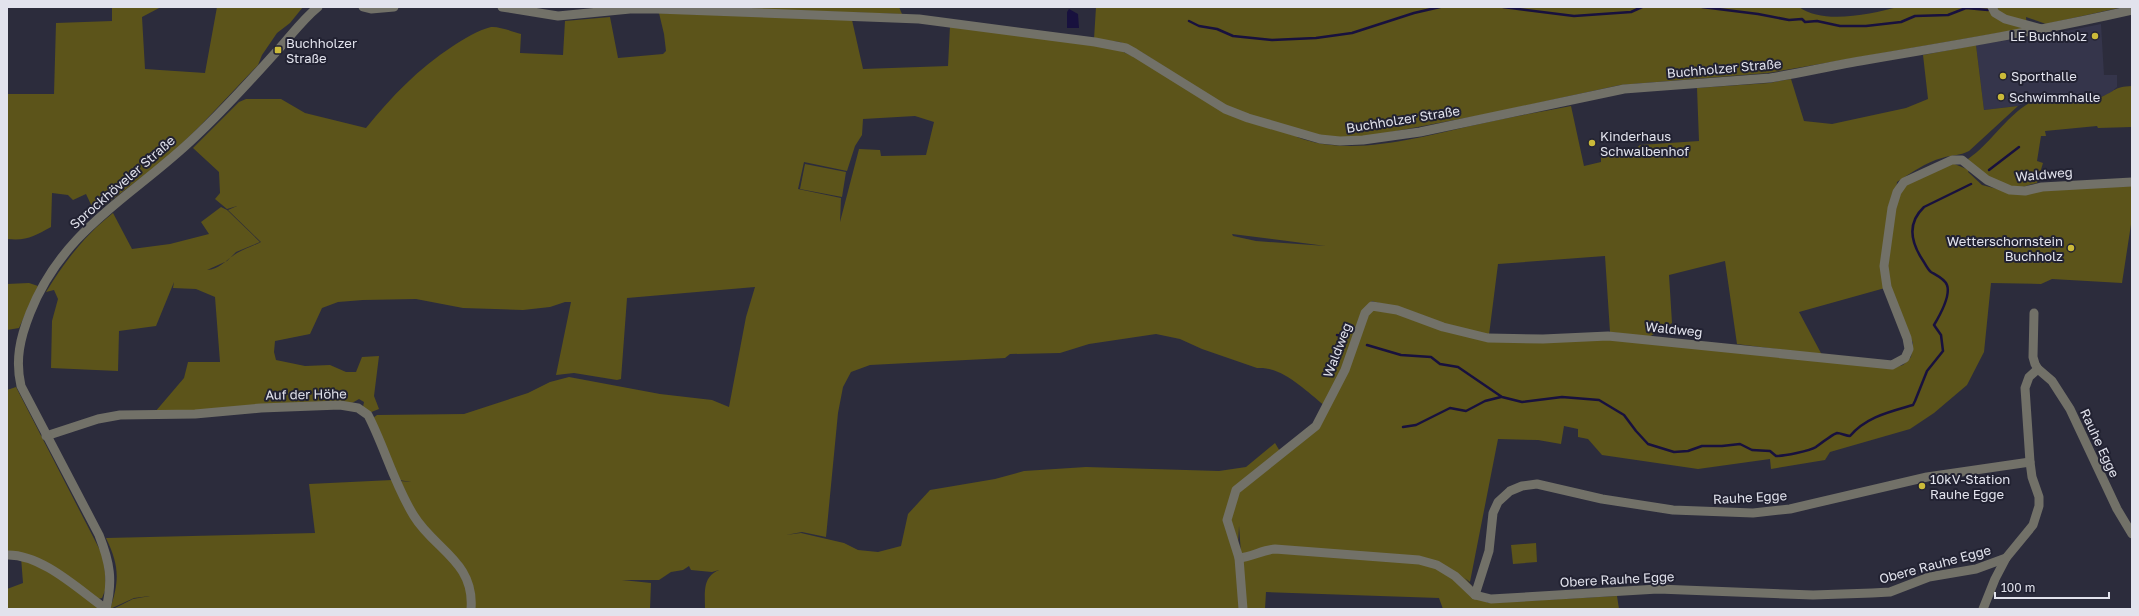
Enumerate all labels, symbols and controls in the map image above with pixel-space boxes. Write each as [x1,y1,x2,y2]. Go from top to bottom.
place label: LE Buchholz [2010,28,2087,44]
marker: LE Buchholz [2090,31,2100,41]
place label: Buchholzer Straße [286,35,357,66]
marker: Buchholzer Straße [273,45,283,55]
street label: Buchholzer Straße [1666,55,1782,81]
place label: Sporthalle [2011,68,2077,84]
marker: Sporthalle [1998,71,2008,81]
place label: Schwimmhalle [2009,89,2100,105]
marker: Schwimmhalle [1996,92,2006,102]
street label: Buchholzer Straße [1345,102,1461,136]
place label: Kinderhaus Schwalbenhof [1600,128,1689,159]
street label: Sprockhöveler Straße [66,132,178,232]
marker: Kinderhaus Schwalbenhof [1587,138,1597,148]
street label: Waldweg [2015,164,2073,184]
place label: Wetterschornstein Buchholz [1947,233,2063,264]
marker: Wetterschornstein Buchholz [2066,243,2076,253]
street label: Waldweg [1645,318,1703,340]
street label: Waldweg [1319,320,1355,380]
street label: Auf der Höhe [265,385,347,403]
street label: Rauhe Egge [2077,406,2123,480]
place label: 10kV-Station Rauhe Egge [1930,471,2010,502]
marker: 10kV-Station Rauhe Egge [1917,481,1927,491]
street label: Rauhe Egge [1713,487,1787,507]
street label: Obere Rauhe Egge [1877,541,1993,587]
street label: Obere Rauhe Egge [1559,568,1675,590]
scale bar [1995,574,2109,600]
text: 100 m [2001,580,2035,595]

